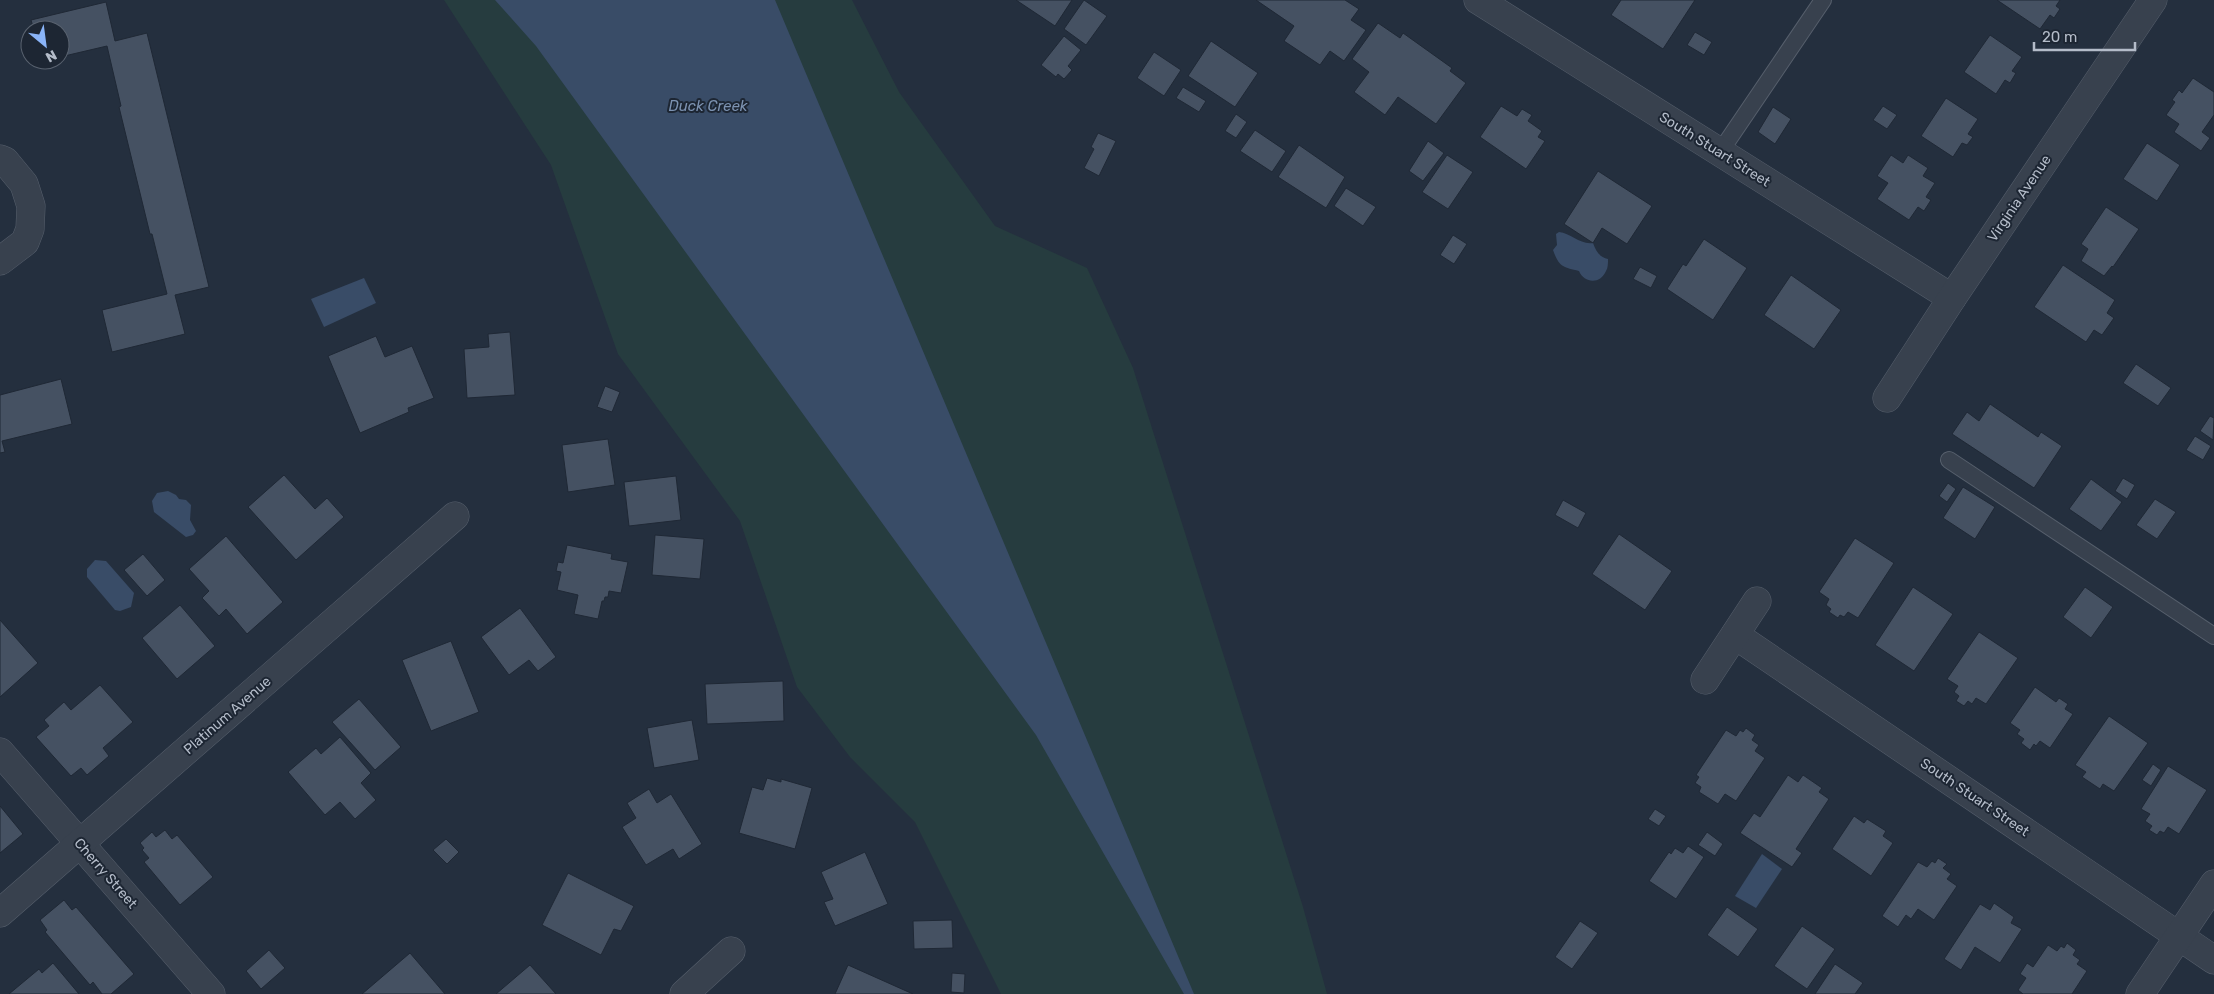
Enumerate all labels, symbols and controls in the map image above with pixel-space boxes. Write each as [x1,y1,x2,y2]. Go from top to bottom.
north arrow [20,20,70,70]
scale bar [2034,20,2135,52]
text: 20 m [2042,28,2077,46]
text: N [43,46,60,66]
water label: Duck Creek [668,97,748,115]
street label: South Stuart Street [1656,108,1774,191]
street label: Virginia Avenue [1984,151,2055,245]
street label: Platinum Avenue [180,673,275,758]
street label: South Stuart Street [1917,755,2033,840]
street label: Cherry Street [70,835,141,912]

